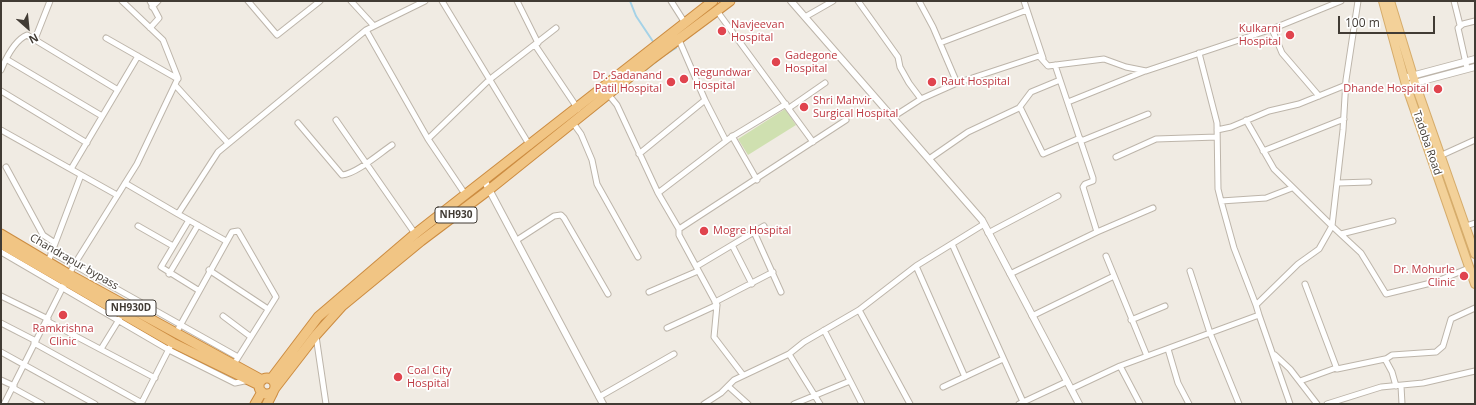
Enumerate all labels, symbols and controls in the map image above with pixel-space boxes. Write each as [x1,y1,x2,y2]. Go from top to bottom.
north arrow [8,8,48,48]
scale bar [1340,8,1437,34]
text: 100 m [1345,14,1380,31]
place label: Navjeevan Hospital [731,18,784,44]
place label: Kulkarni Hospital [1239,22,1281,48]
marker: Navjeevan Hospital [716,25,728,37]
marker: Kulkarni Hospital [1284,29,1296,41]
text: N [26,30,41,48]
place label: Gadegone Hospital [785,49,838,75]
marker: Gadegone Hospital [770,56,782,68]
place label: Regundwar Hospital [693,66,751,92]
place label: Dr. Sadanand Patil Hospital [592,69,662,95]
marker: Regundwar Hospital [678,73,690,85]
place label: Raut Hospital [941,75,1010,89]
marker: Dr. Sadanand Patil Hospital [665,76,677,88]
marker: Raut Hospital [926,76,938,88]
place label: Dhande Hospital [1343,82,1429,96]
marker: Dhande Hospital [1432,83,1444,95]
place label: Shri Mahvir Surgical Hospital [813,94,898,120]
marker: Shri Mahvir Surgical Hospital [798,101,810,113]
street label: Tadoba Road [1410,109,1444,177]
road number: NH930 [435,207,477,223]
place label: Mogre Hospital [713,224,791,238]
marker: Mogre Hospital [698,225,710,237]
street label: Chandrapur bypass [27,231,121,293]
place label: Dr. Mohurle Clinic [1393,263,1455,289]
marker: Dr. Mohurle Clinic [1458,270,1470,282]
road number: NH930D [106,300,156,316]
marker: Ramkrishna Clinic [57,309,69,321]
place label: Ramkrishna Clinic [33,322,93,348]
place label: Coal City Hospital [407,364,451,390]
marker: Coal City Hospital [392,371,404,383]

